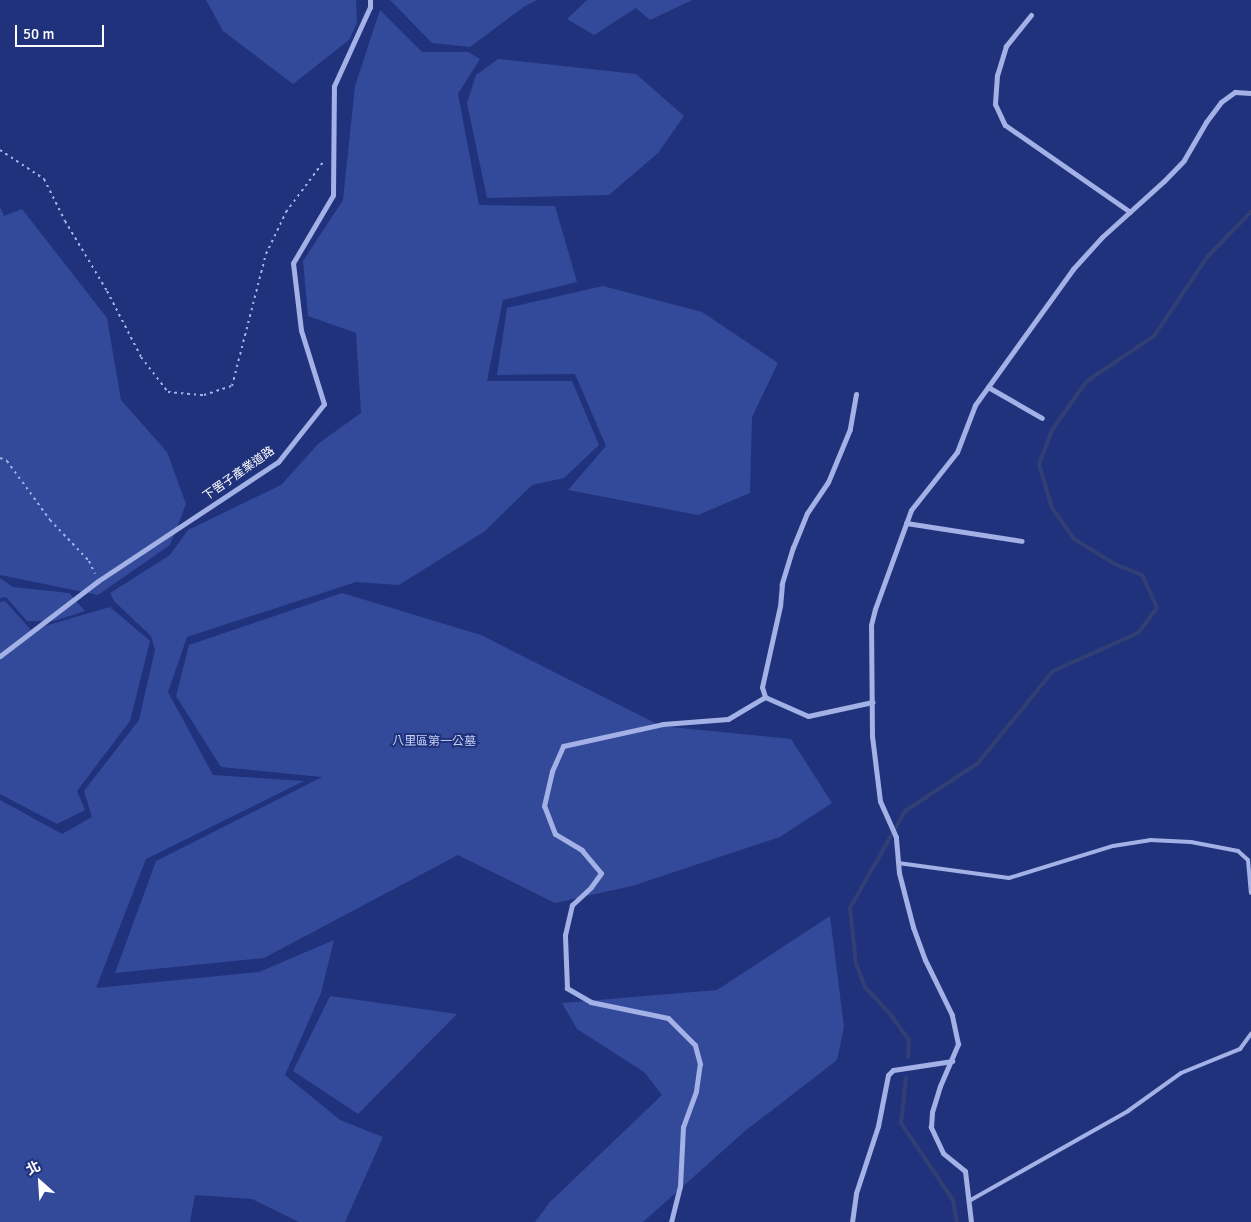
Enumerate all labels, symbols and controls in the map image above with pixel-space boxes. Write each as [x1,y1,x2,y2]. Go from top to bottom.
scale bar [18,15,106,47]
text: 50 m [23,25,54,43]
street label: 下罟子產業道路 [200,444,278,504]
park label: 八里區第一公墓 [392,735,476,749]
north arrow [15,1157,65,1207]
text: 北 [23,1157,43,1179]

